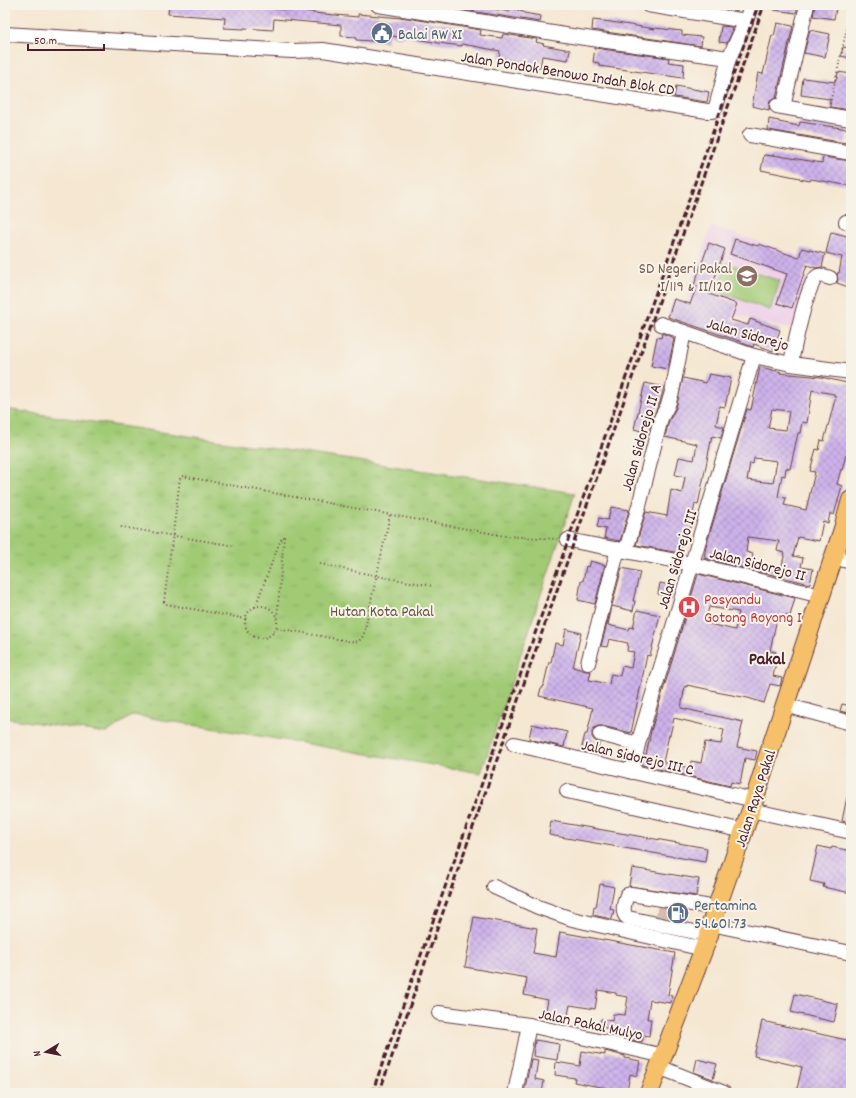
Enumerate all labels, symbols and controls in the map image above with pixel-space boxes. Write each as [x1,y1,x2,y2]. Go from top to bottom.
public building icon: Balai RW XI [369,20,395,46]
place label: Balai RW XI [398,24,462,47]
scale bar [28,26,104,52]
text: 50 m [34,33,57,50]
street label: Jalan Pondok Benowo Indah Blok CD [459,46,676,103]
place label: SD Negeri Pakal I/119 & II/120 [639,258,732,299]
school or university icon: SD Negeri Pakal I/119 & II/120 [734,263,760,289]
street label: Jalan Sidorejo [703,313,791,358]
street label: Jalan Sidorejo II A [616,381,669,494]
street label: Jalan Sidorejo III [652,507,704,612]
street label: Jalan Sidorejo II [707,542,808,588]
place label: Posyandu Gotong Royong I [704,589,802,630]
hospital icon: Posyandu Gotong Royong I [676,594,702,620]
park label: Hutan Kota Pakal [330,601,434,624]
district label: Pakal [749,648,786,673]
street label: Jalan Sidorejo III C [579,734,696,783]
street label: Jalan Raya Pakal [730,747,783,850]
place label: Pertamina 54.601.73 [694,895,757,936]
fuel station icon: Pertamina 54.601.73 [665,900,691,926]
street label: Jalan Pakal Mulyo [536,1003,645,1048]
north arrow [26,1032,66,1072]
text: N [30,1049,46,1057]

